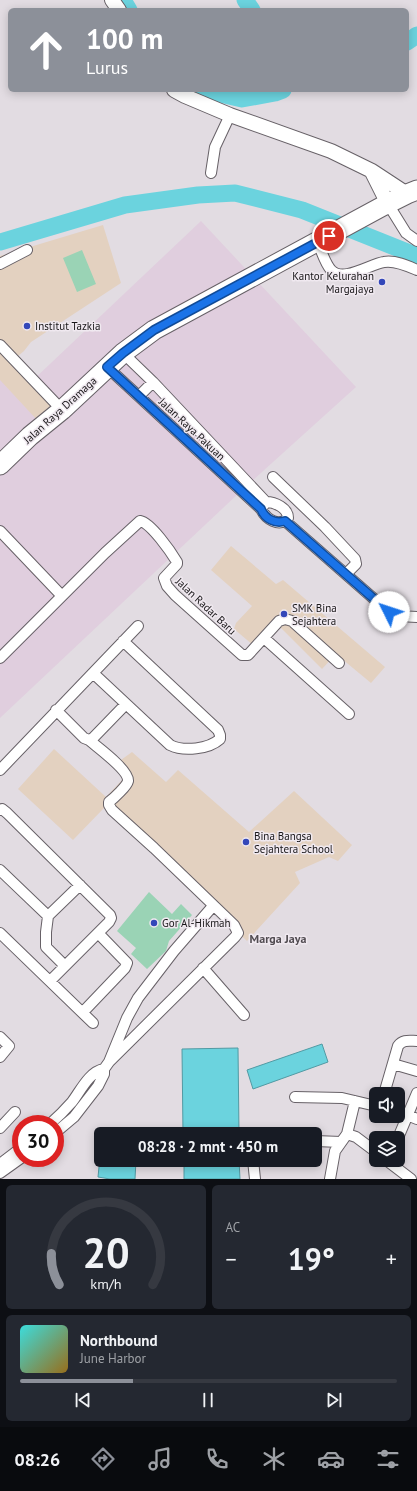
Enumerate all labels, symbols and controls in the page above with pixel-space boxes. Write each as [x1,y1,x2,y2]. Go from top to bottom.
text: 100 m [86,20,163,57]
icon: ahead [20,24,72,76]
text: Lurus [86,56,128,79]
pin [312,219,346,253]
icon: arrive [318,225,340,247]
place label: Kantor Kelurahan Margajaya [292,269,374,296]
marker: Kantor Kelurahan Margajaya [377,277,387,287]
place label: Institut Tazkia [35,319,101,333]
marker: Institut Tazkia [22,321,32,331]
street label: Jalan Raya Dramaga [20,373,100,447]
street label: Jalan Raya Pakuan [155,394,228,463]
street label: Jalan Radar Baru [172,574,239,638]
position arrow [368,591,410,633]
place label: SMK Bina Sejahtera [292,601,337,628]
marker: SMK Bina Sejahtera [279,609,289,619]
place label: Bina Bangsa Sejahtera School [254,829,334,856]
marker: Bina Bangsa Sejahtera School [241,837,251,847]
place label: Gor Al-Hikmah [162,916,231,930]
marker: Gor Al-Hikmah [149,918,159,928]
district label: Marga Jaya [250,931,306,946]
map controls [369,1087,405,1167]
button: sound [369,1087,405,1123]
speed limit sign: 30 [12,1115,64,1167]
button: layers [369,1131,405,1167]
text: 08:28 · 2 mnt · 450 m [138,1137,278,1156]
text: AC [226,1219,240,1236]
text: 20 [82,1226,129,1279]
text: 19° [288,1239,335,1278]
text: − [226,1245,237,1273]
text: + [386,1245,397,1273]
text: km/h [90,1274,121,1293]
text: Northbound [80,1331,157,1350]
text: June Harbor [80,1350,146,1367]
icon: previous [72,1389,94,1411]
icon: pause [197,1389,219,1411]
icon: next [323,1389,345,1411]
icon: directions [89,1445,117,1473]
icon: music [146,1445,174,1473]
icon: phone [203,1445,231,1473]
icon: climate [260,1445,288,1473]
icon: car [317,1445,345,1473]
icon: filters [374,1445,402,1473]
text: 08:26 [15,1448,60,1471]

